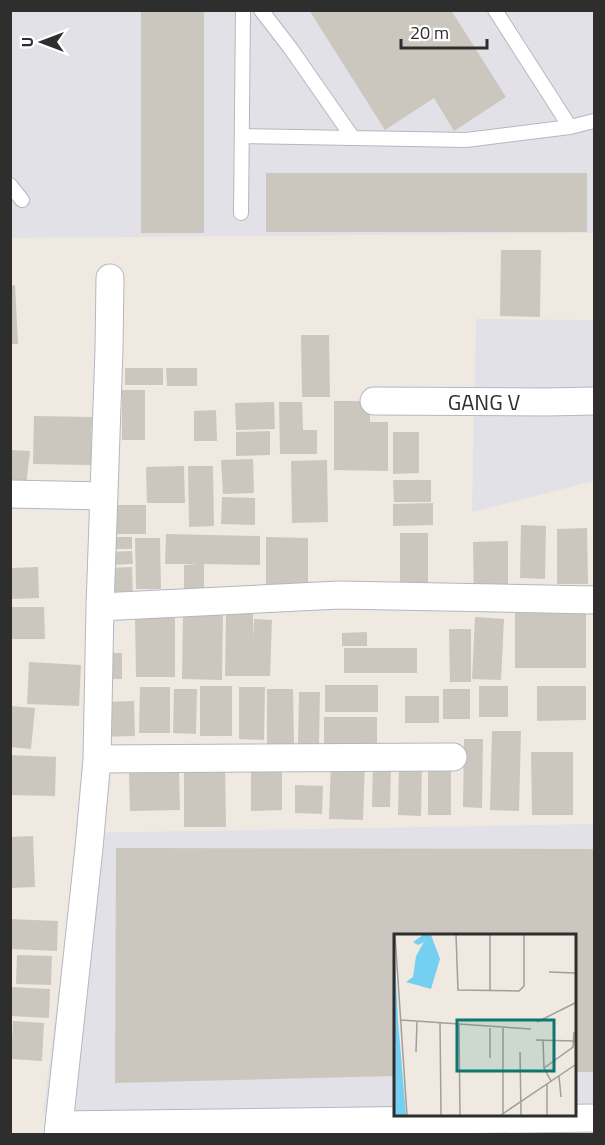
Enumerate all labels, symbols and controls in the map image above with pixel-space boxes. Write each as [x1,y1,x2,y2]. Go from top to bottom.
north arrow [12,12,72,72]
scale bar [401,12,486,50]
text: 20 m [410,19,449,46]
text: U [15,37,39,47]
street label: GANG V [448,385,521,419]
inset map [394,934,575,1115]

